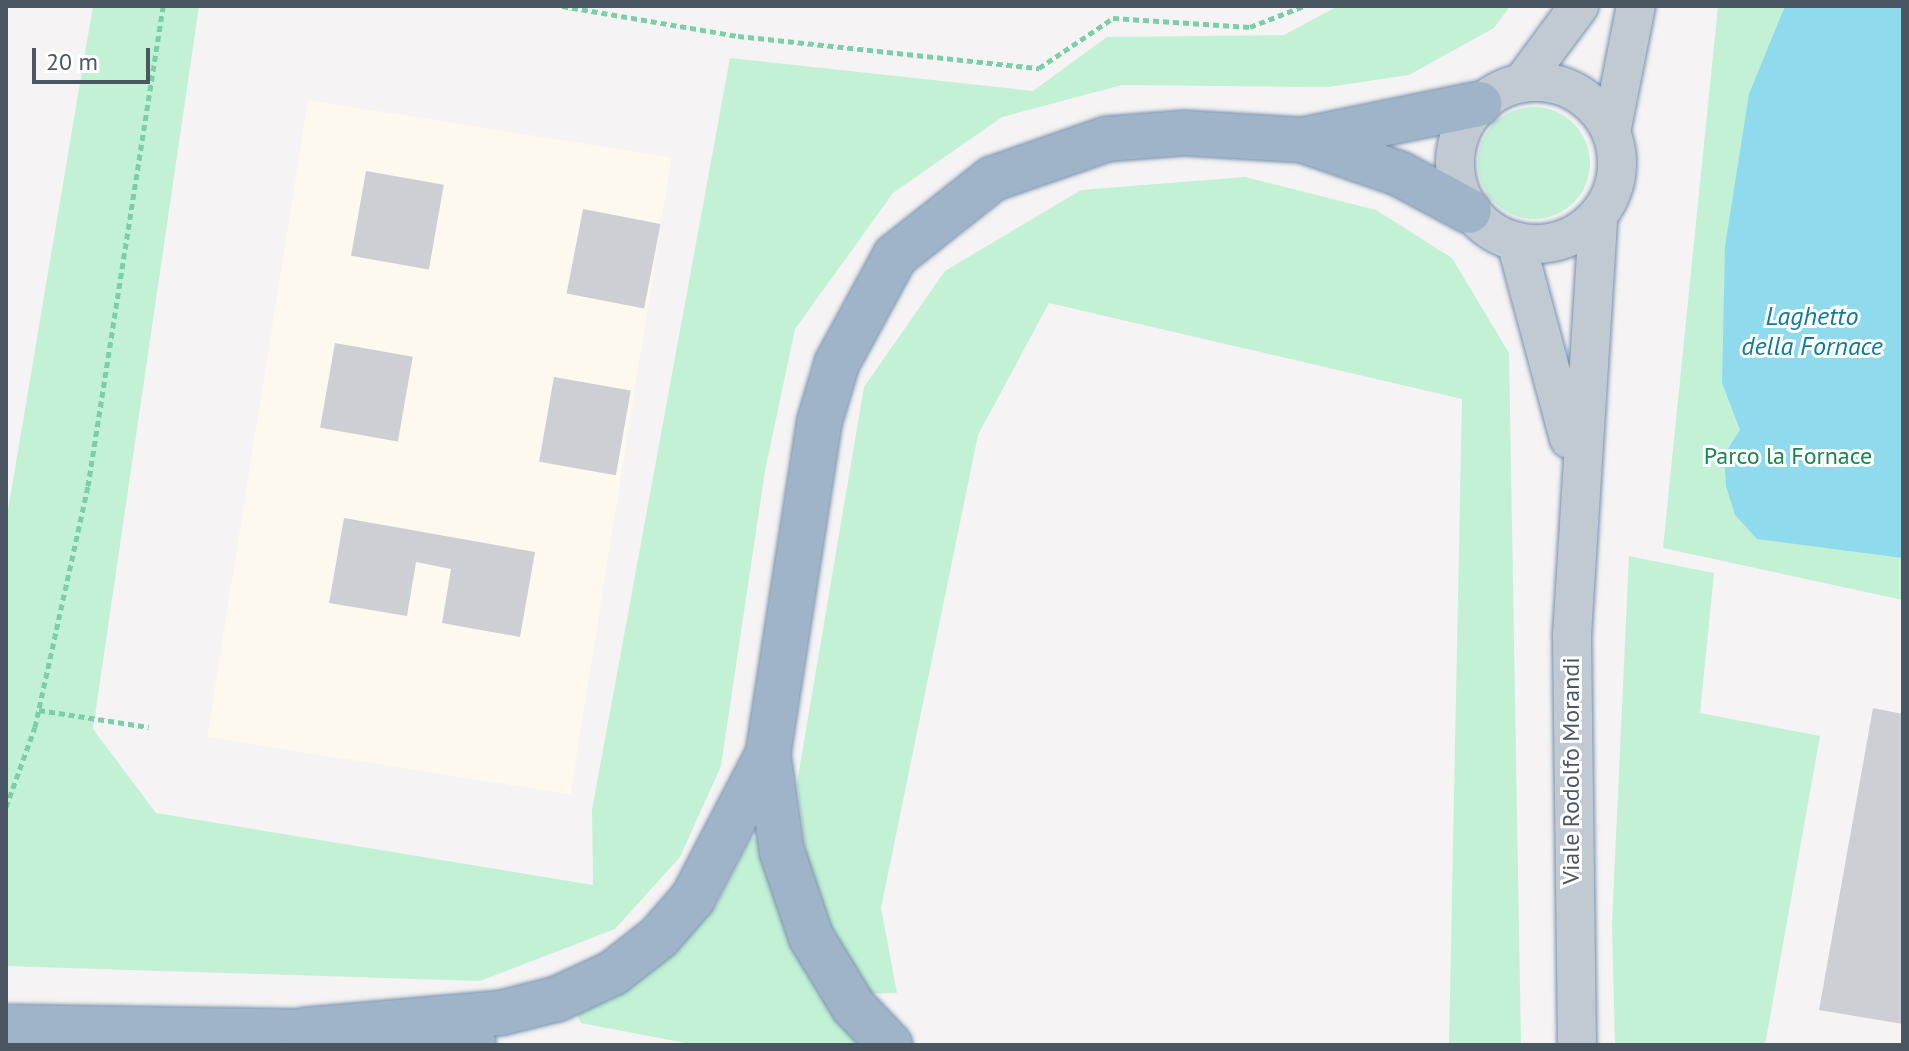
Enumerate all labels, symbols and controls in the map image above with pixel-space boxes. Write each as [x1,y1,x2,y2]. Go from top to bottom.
scale bar [36,32,154,82]
text: 20 m [46,46,98,77]
water label: Laghetto della Fornace [1741,300,1883,362]
park label: Parco la Fornace [1704,442,1872,470]
street label: Viale Rodolfo Morandi [1557,657,1585,885]

